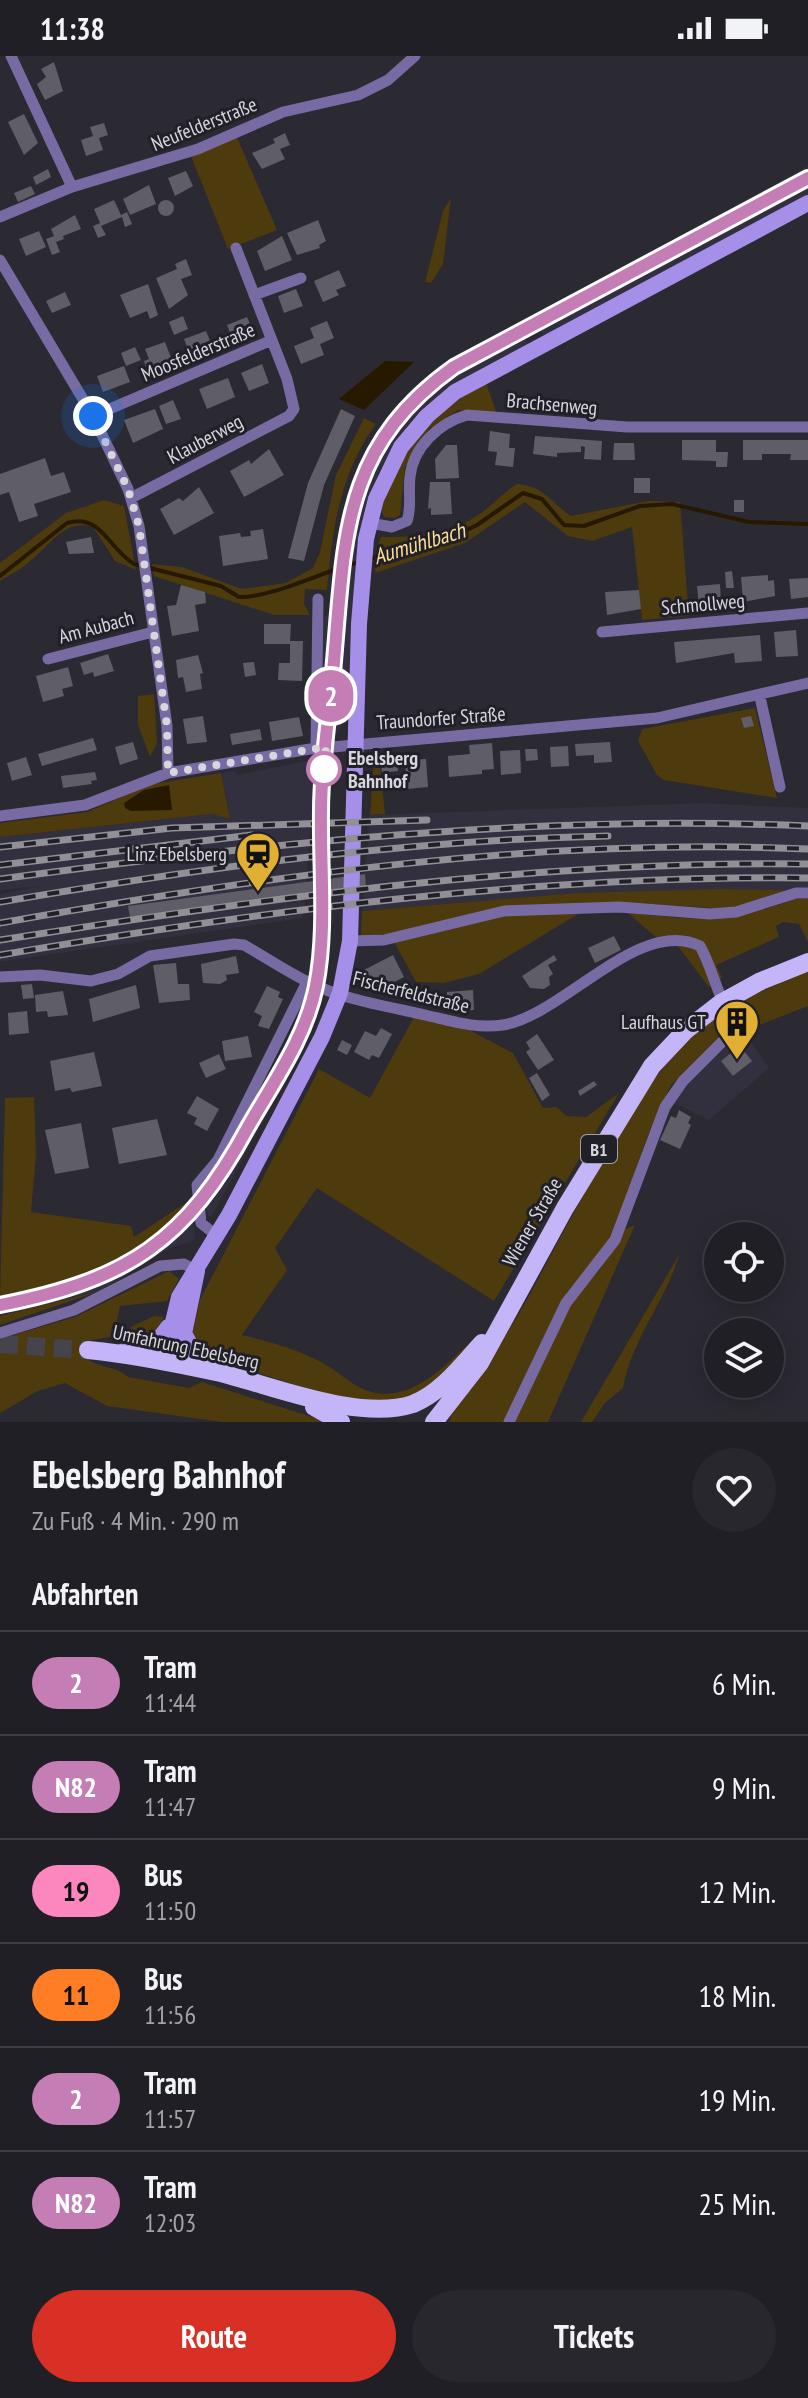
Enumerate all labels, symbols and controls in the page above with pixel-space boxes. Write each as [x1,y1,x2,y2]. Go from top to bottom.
text: 11:38 [40,9,105,48]
street label: Neufelderstraße [147,91,261,157]
street label: Moosfelderstraße [137,316,259,388]
street label: Brachsenweg [506,387,598,421]
your location [73,396,113,436]
street label: Klauberweg [163,408,247,470]
water label: Aumühlbach [370,515,470,570]
street label: Schmollweg [660,587,746,621]
street label: Am Aubach [55,604,137,650]
line badge: 2 [305,670,357,722]
text: 2 [324,677,338,714]
street label: Traundorfer Straße [376,701,506,735]
place label: Ebelsberg Bahnhof [348,745,418,794]
marker: Ebelsberg Bahnhof [307,752,341,786]
station icon: Linz Ebelsberg [234,830,282,893]
place label: Linz Ebelsberg [127,841,227,867]
street label: Fischerfeldstraße [350,965,472,1019]
building icon: Laufhaus GT [713,998,761,1061]
place label: Laufhaus GT [621,1009,706,1035]
road number: B1 [581,1135,617,1163]
street label: Wiener Straße [496,1173,568,1271]
map controls [704,1222,784,1398]
button: locate [704,1222,784,1302]
button: layers [704,1318,784,1398]
street label: Umfahrung Ebelsberg [110,1319,262,1375]
button: heart [692,1448,776,1532]
text: Ebelsberg Bahnhof [32,1449,285,1498]
text: Zu Fuß · 4 Min. · 290 m [32,1504,239,1537]
text: Abfahrten [32,1574,138,1613]
text: Tram [144,1647,197,1686]
text: 2 [69,1664,83,1701]
text: 6 Min. [712,1664,776,1703]
text: 11:44 [144,1686,196,1719]
text: Tram [144,1751,197,1790]
text: N82 [55,1768,97,1805]
text: 9 Min. [712,1768,776,1807]
text: 11:47 [144,1790,196,1823]
text: Bus [144,1855,183,1894]
text: 19 [63,1872,89,1909]
text: 12 Min. [699,1872,776,1911]
text: 11:50 [144,1894,196,1927]
text: Bus [144,1959,183,1998]
text: 11 [63,1976,89,2013]
text: 18 Min. [699,1976,776,2015]
text: 11:56 [144,1998,196,2031]
text: Tram [144,2063,197,2102]
text: 2 [69,2080,83,2117]
text: 19 Min. [699,2080,776,2119]
text: 11:57 [144,2102,196,2135]
text: Tram [144,2167,197,2206]
text: N82 [55,2184,97,2221]
text: 25 Min. [699,2184,776,2223]
text: 12:03 [144,2206,196,2239]
button: Route [32,2290,396,2382]
button: Tickets [412,2290,776,2382]

